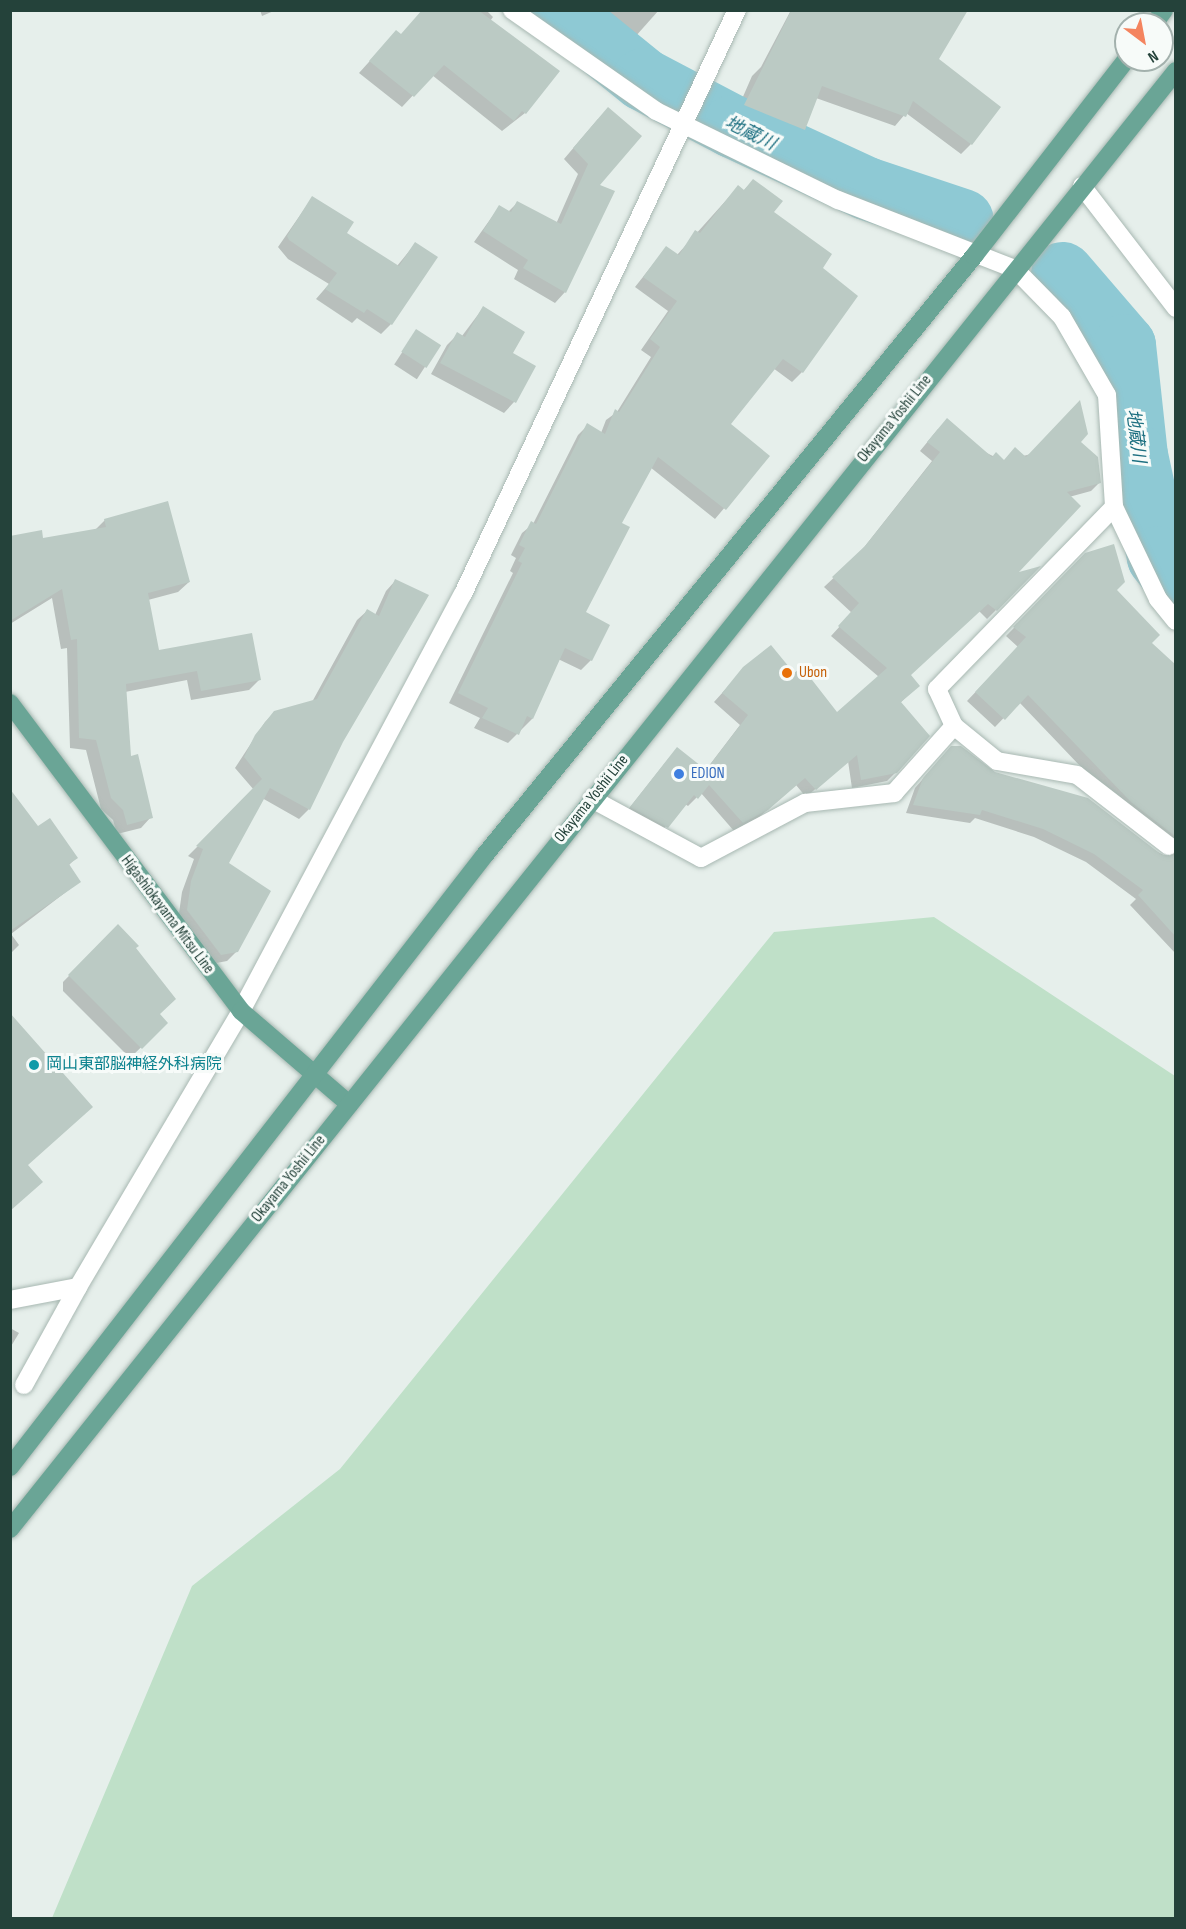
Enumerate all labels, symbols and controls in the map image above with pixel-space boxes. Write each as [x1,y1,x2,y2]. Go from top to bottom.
north arrow [1114,12,1174,72]
text: N [1144,46,1161,66]
water label: 地蔵川 [721,112,779,156]
street label: Okayama Yoshii Line [854,371,936,467]
water label: 地蔵川 [1121,408,1149,464]
place label: Ubon [799,663,827,683]
marker: Ubon [780,666,794,680]
street label: Okayama Yoshii Line [551,751,633,847]
place label: EDION [691,764,725,784]
marker: EDION [672,767,686,781]
street label: Higashiokayama Mitsu Line [116,852,218,978]
place label: 岡山東部脳神経外科病院 [46,1055,222,1075]
marker: 岡山東部脳神経外科病院 [27,1058,41,1072]
street label: Okayama Yoshii Line [248,1131,330,1227]

